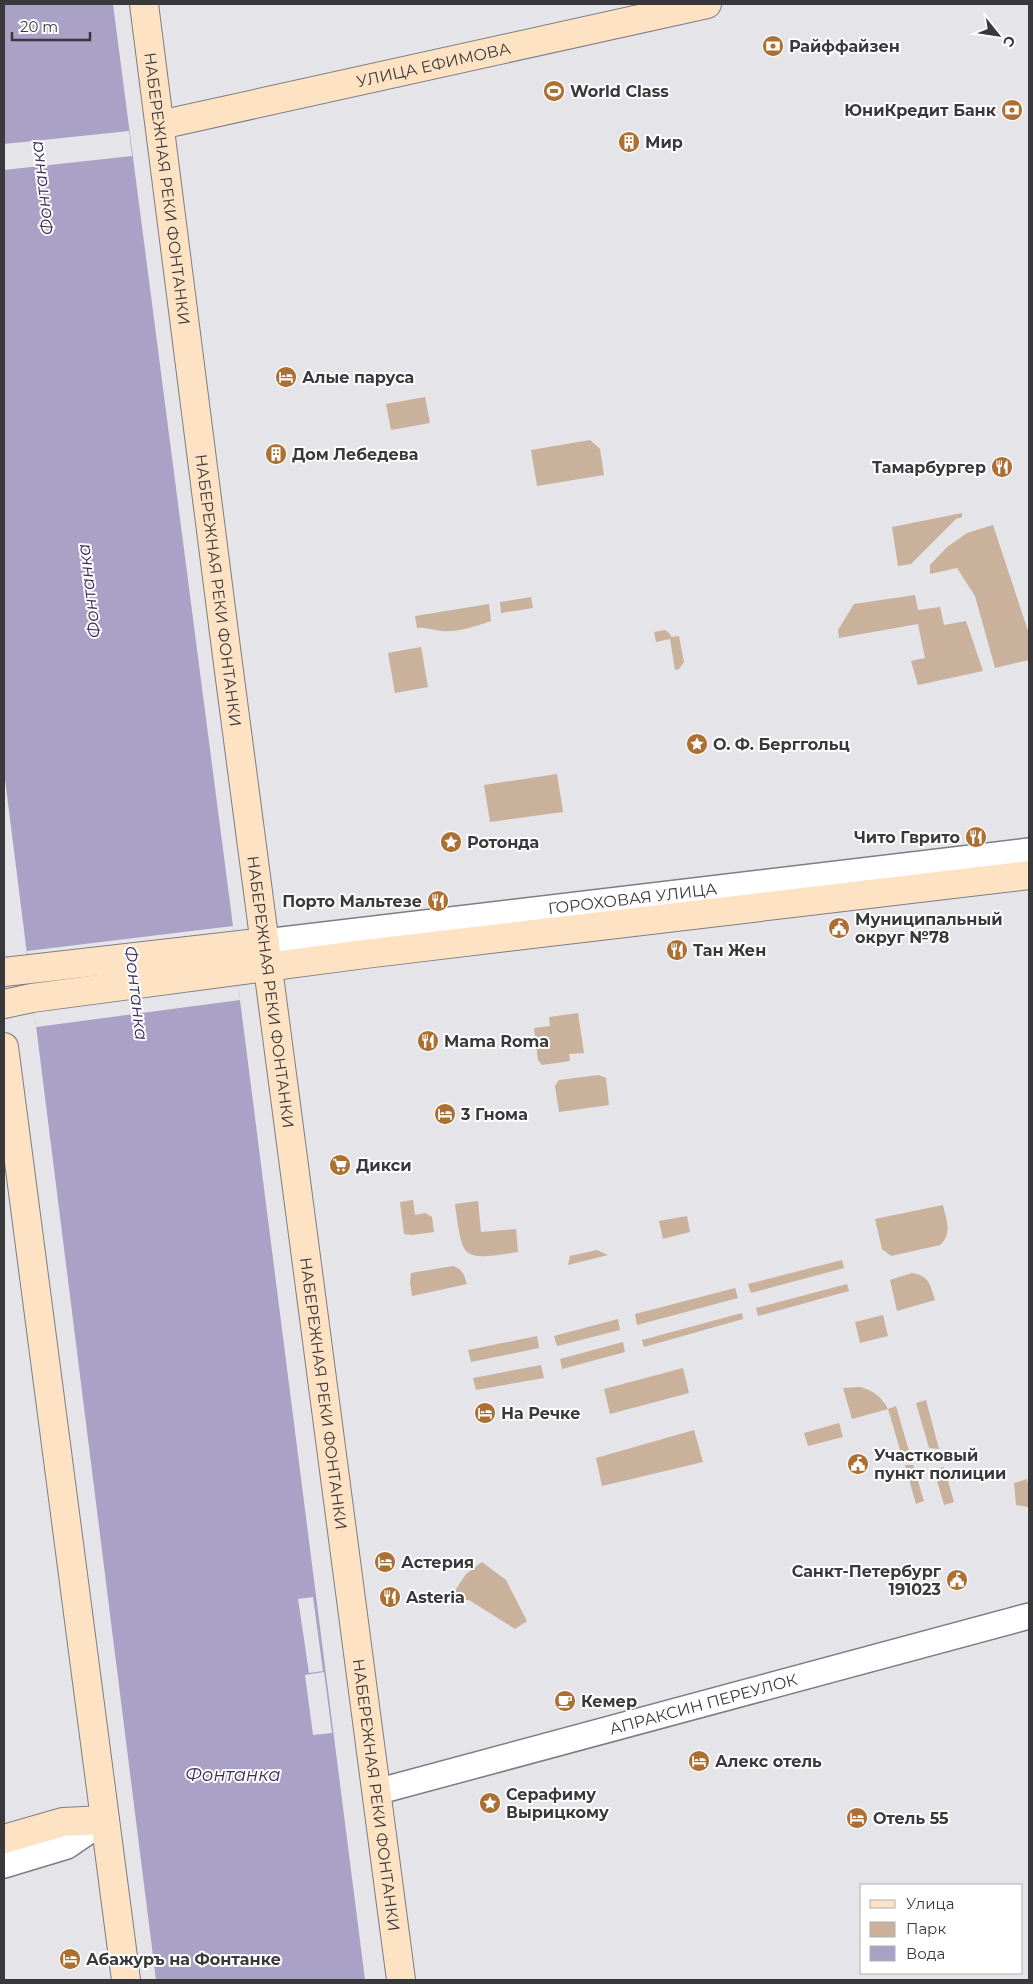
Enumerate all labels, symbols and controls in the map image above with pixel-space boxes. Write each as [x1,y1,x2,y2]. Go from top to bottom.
scale bar [12,10,90,42]
north arrow [973,10,1023,60]
text: 20 m [20,17,58,36]
text: С [999,33,1020,50]
bank icon: Райффайзен [761,34,785,58]
place label: Райффайзен [789,37,900,56]
street label: УЛИЦА ЕФИМОВА [355,38,512,91]
street label: НАБЕРЕЖНАЯ РЕКИ ФОНТАНКИ [141,51,194,326]
sports icon: World Class [542,79,566,103]
place label: World Class [570,82,669,101]
bank icon: ЮниКредит Банк [1000,98,1024,122]
place label: ЮниКредит Банк [844,101,997,120]
building icon: Мир [617,130,641,154]
place label: Мир [645,133,683,152]
water label: Фонтанка [25,139,59,237]
hotel icon: Алые паруса [274,365,298,389]
place label: Алые паруса [302,368,414,387]
building icon: Дом Лебедева [264,442,288,466]
place label: Дом Лебедева [292,445,418,464]
street label: НАБЕРЕЖНАЯ РЕКИ ФОНТАНКИ [192,453,246,728]
restaurant icon: Тамарбургер [990,455,1014,479]
place label: Тамарбургер [872,458,986,477]
water label: Фонтанка [72,542,106,640]
place icon: О. Ф. Берггольц [685,732,709,756]
place label: О. Ф. Берггольц [713,735,850,754]
restaurant icon: Чито Гврито [964,825,988,849]
place label: Чито Гврито [854,828,960,847]
place icon: Ротонда [439,830,463,854]
place label: Ротонда [467,833,539,852]
street label: НАБЕРЕЖНАЯ РЕКИ ФОНТАНКИ [244,854,298,1129]
street label: ГОРОХОВАЯ УЛИЦА [547,879,718,918]
restaurant icon: Порто Мальтезе [426,889,450,913]
place label: Порто Мальтезе [282,892,422,911]
place label: Муниципальный округ №78 [855,910,1003,947]
public building icon: Муниципальный округ №78 [827,916,851,940]
restaurant icon: Тан Жен [665,938,689,962]
place label: Тан Жен [693,941,766,960]
water label: Фонтанка [119,944,153,1042]
restaurant icon: Mama Roma [416,1029,440,1053]
place label: Mama Roma [444,1032,549,1051]
hotel icon: 3 Гнома [433,1102,457,1126]
place label: 3 Гнома [460,1105,528,1124]
supermarket icon: Дикси [328,1153,352,1177]
place label: Дикси [356,1156,412,1175]
street label: НАБЕРЕЖНАЯ РЕКИ ФОНТАНКИ [297,1256,351,1531]
hotel icon: На Речке [473,1401,497,1425]
place label: На Речке [501,1404,580,1423]
place label: Участковый пункт полиции [874,1446,1006,1483]
public building icon: Участковый пункт полиции [846,1452,870,1476]
hotel icon: Астерия [373,1550,397,1574]
place label: Астерия [401,1553,474,1572]
place label: Санкт-Петербург 191023 [792,1562,942,1599]
public building icon: Санкт-Петербург 191023 [945,1568,969,1592]
restaurant icon: Asteria [378,1585,402,1609]
place label: Asteria [405,1588,465,1607]
street label: НАБЕРЕЖНАЯ РЕКИ ФОНТАНКИ [349,1658,404,1932]
street label: АПРАКСИН ПЕРЕУЛОК [607,1669,799,1738]
cafe icon: Кемер [553,1689,577,1713]
place label: Кемер [581,1692,637,1711]
hotel icon: Алекс отель [687,1749,711,1773]
place label: Алекс отель [715,1752,822,1771]
water label: Фонтанка [185,1764,281,1786]
place label: Серафиму Вырицкому [506,1785,609,1822]
place icon: Серафиму Вырицкому [478,1791,502,1815]
hotel icon: Отель 55 [845,1806,869,1830]
place label: Отель 55 [873,1809,949,1828]
legend [860,1884,1023,1974]
text: Улица [906,1894,954,1913]
text: Парк [906,1919,946,1938]
text: Вода [906,1944,945,1963]
hotel icon: Абажуръ на Фонтанке [58,1947,82,1971]
place label: Абажуръ на Фонтанке [86,1950,281,1969]

